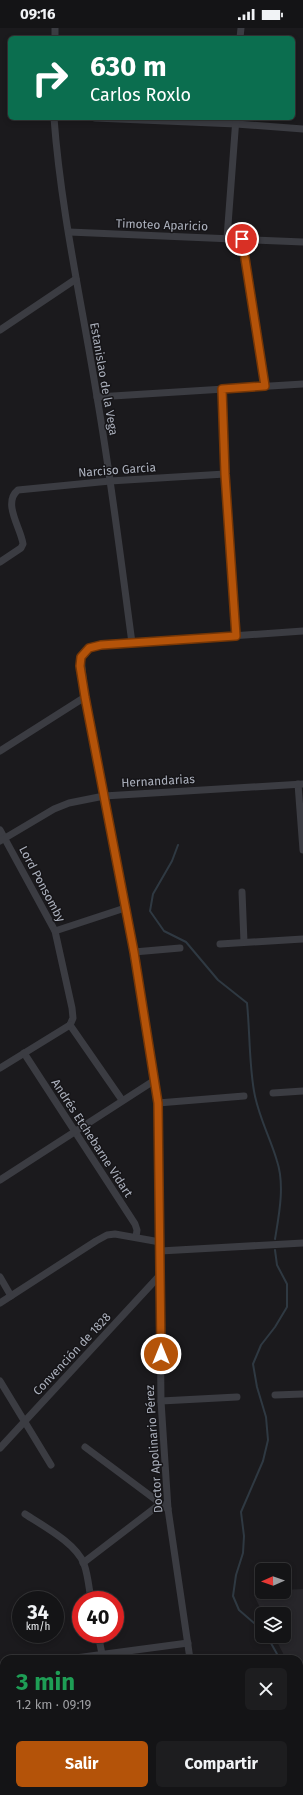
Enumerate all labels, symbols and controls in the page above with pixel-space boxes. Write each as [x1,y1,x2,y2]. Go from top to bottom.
text: 09:16 [20,5,56,23]
text: 630 m [90,50,167,83]
icon: right [24,52,76,104]
text: Carlos Roxlo [90,84,191,106]
street label: Timoteo Aparicio [116,216,208,234]
pin [225,222,259,256]
icon: arrive [231,228,253,250]
street label: Estanislao de la Vega [87,321,121,437]
street label: Narciso Garcia [78,460,156,480]
street label: Hernandarias [121,772,196,790]
street label: Lord Ponsomby [16,844,68,924]
street label: Andrés Etchebarne Vidart [49,1076,136,1200]
street label: Convención de 1828 [30,1310,114,1398]
position arrow [140,1333,182,1375]
street label: Doctor Apolinario Pérez [143,1385,165,1513]
north arrow [255,1563,291,1599]
map controls [255,1563,291,1643]
speed limit sign: 40 [72,1591,124,1643]
text: 34 [27,1600,49,1624]
button: layers [255,1607,291,1643]
text: km/h [26,1621,50,1633]
text: 3 min [16,1668,75,1696]
button: close [245,1668,287,1710]
text: 1.2 km · 09:19 [16,1697,91,1712]
button: Salir [16,1741,148,1787]
button: Compartir [156,1741,287,1787]

